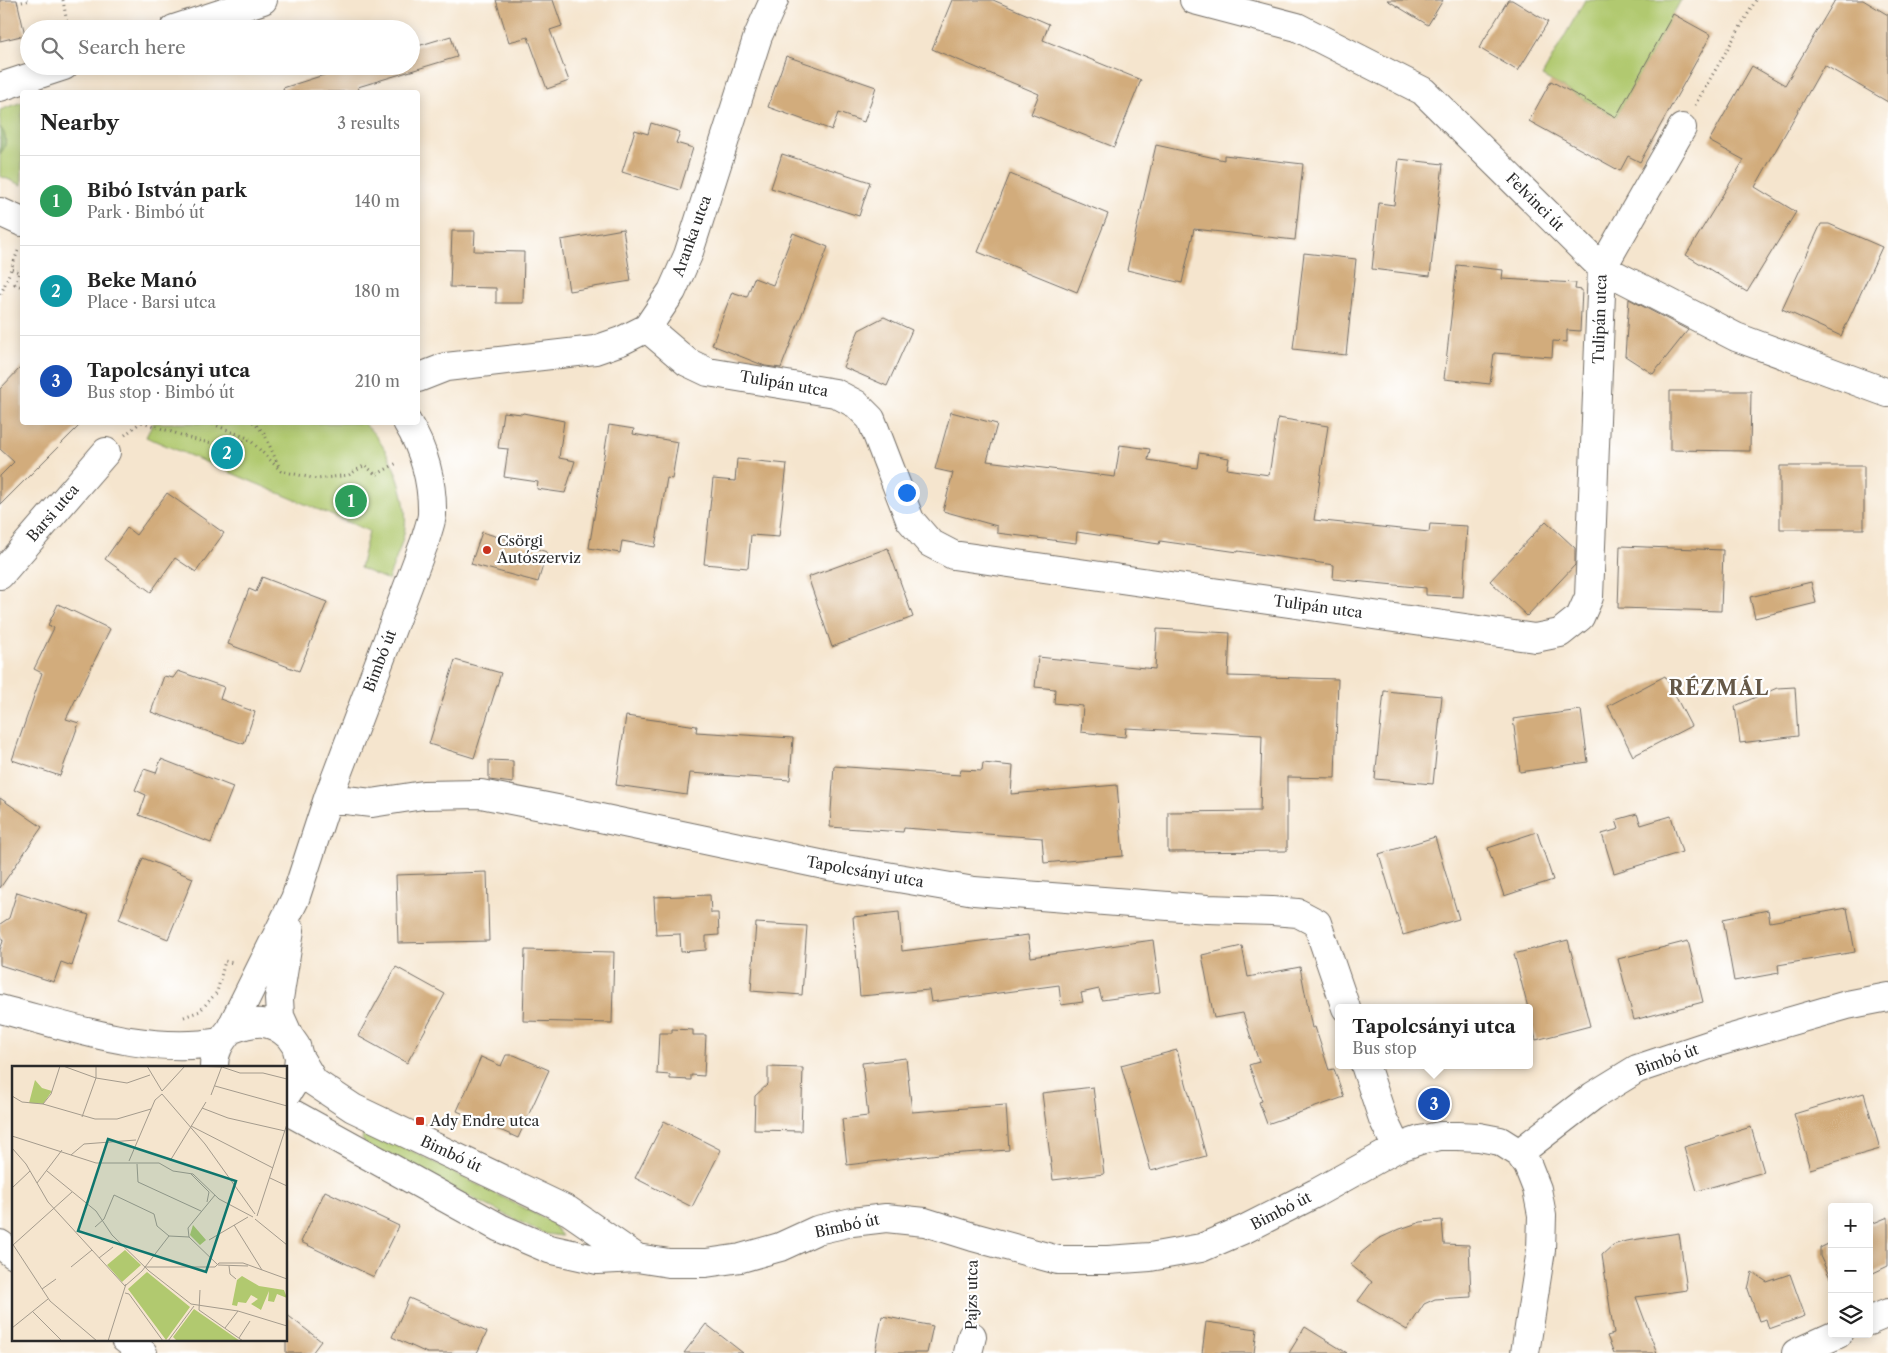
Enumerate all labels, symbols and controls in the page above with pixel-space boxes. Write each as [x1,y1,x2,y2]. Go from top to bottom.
search box [20,20,420,75]
icon: search [38,34,66,62]
text: Search here [78,36,186,59]
text: Nearby [40,110,119,135]
text: 3 results [337,113,400,133]
street label: Felvinci út [1502,169,1569,235]
text: Bibó István park [87,179,247,202]
text: 1 [52,191,60,211]
text: 140 m [355,191,400,211]
street label: Aranka utca [668,193,715,280]
text: Park · Bimbó út [87,202,204,222]
text: Beke Manó [87,269,197,292]
street label: Tulipán utca [1588,274,1611,364]
text: 2 [51,281,61,301]
text: 180 m [354,281,400,301]
text: Place · Barsi utca [87,292,216,312]
text: Tapolcsányi utca [87,359,250,382]
street label: Tulipán utca [738,366,830,401]
text: 3 [51,371,61,391]
text: 210 m [355,371,400,391]
text: Bus stop · Bimbó út [87,382,234,402]
pin: 2 [211,434,243,472]
street label: Barsi utca [22,480,83,545]
your location [894,480,920,506]
pin: 1 [335,482,367,520]
place label: Csörgi Autószerviz [496,531,581,567]
marker: Csörgi Autószerviz [481,544,493,556]
street label: Tulipán utca [1272,591,1364,622]
street label: Bimbó út [359,626,400,695]
district label: RÉZMÁL [1669,675,1769,700]
street label: Tapolcsányi utca [805,852,926,891]
popup [1335,1004,1533,1069]
text: Tapolcsányi utca [1352,1015,1516,1038]
text: Bus stop [1352,1038,1417,1058]
street label: Bimbó út [1633,1039,1702,1080]
inset map [12,1066,288,1340]
pin: 3 [1418,1085,1450,1123]
place label: Ady Endre utca [429,1111,540,1130]
marker: Ady Endre utca [414,1115,426,1127]
street label: Bimbó út [418,1131,486,1176]
street label: Bimbó út [1247,1187,1315,1234]
map controls [1828,1203,1873,1338]
button: + [1828,1203,1873,1248]
street label: Bimbó út [813,1209,882,1242]
button: − [1828,1248,1873,1293]
street label: Pajzs utca [961,1260,982,1330]
button: layers [1828,1293,1873,1338]

